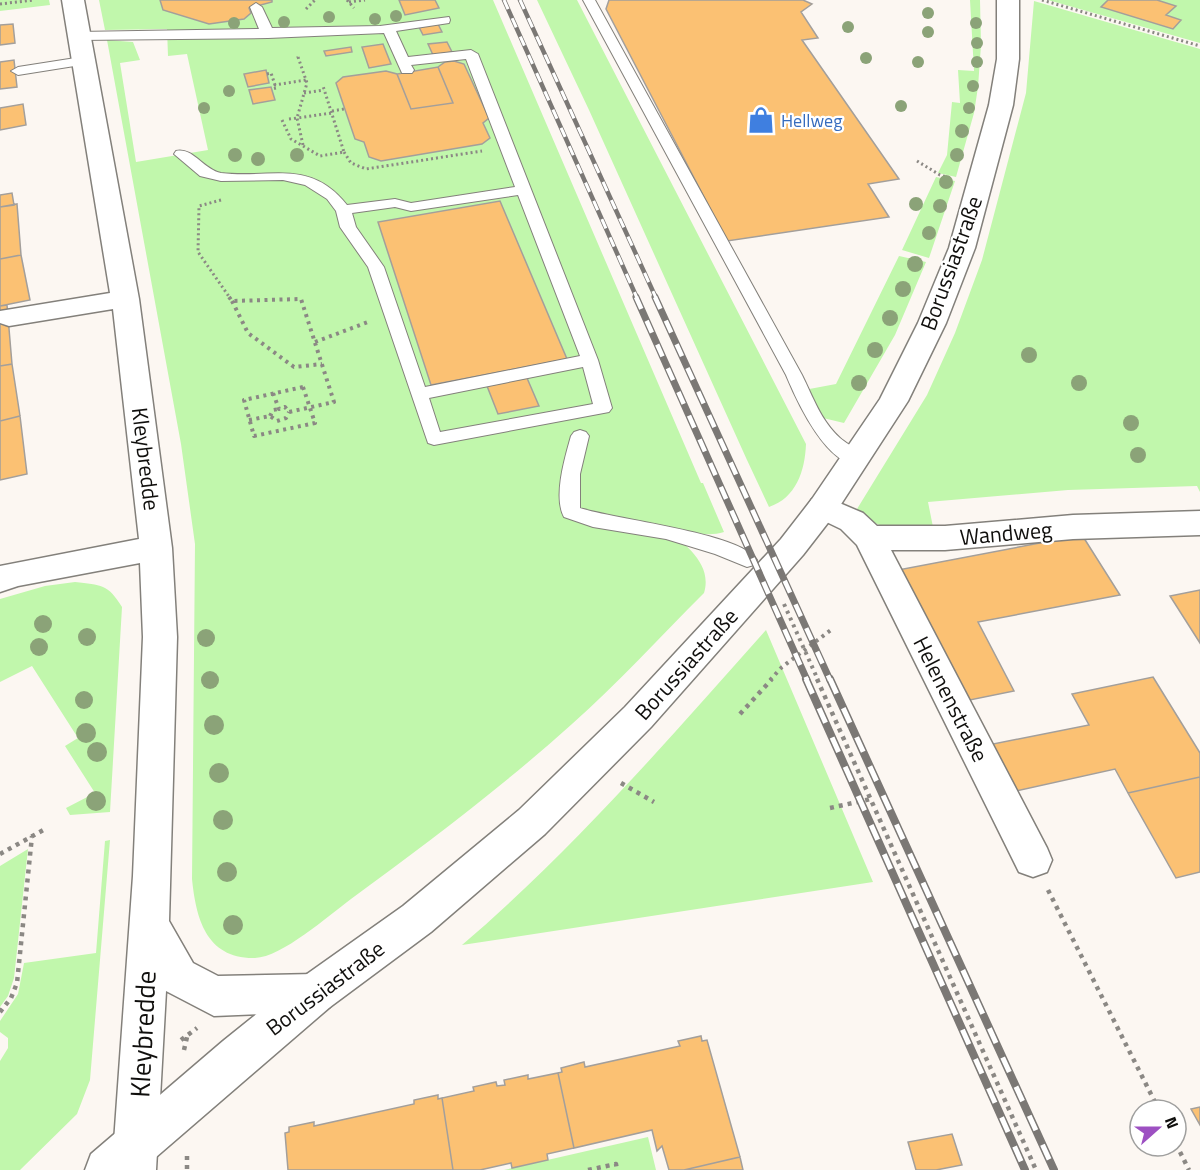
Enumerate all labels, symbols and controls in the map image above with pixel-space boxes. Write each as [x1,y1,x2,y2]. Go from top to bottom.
shop icon: Hellweg [746,105,776,135]
place label: Hellweg [781,107,842,134]
street label: Borussiastraße [911,191,991,335]
street label: Kleybredde [123,406,169,512]
street label: Wandweg [958,512,1054,554]
street label: Borussiastraße [626,600,746,728]
street label: Helenenstraße [905,630,997,768]
street label: Borussiastraße [258,932,392,1044]
street label: Kleybredde [118,969,166,1099]
north arrow [1128,1098,1188,1158]
text: N [1159,1113,1185,1132]

